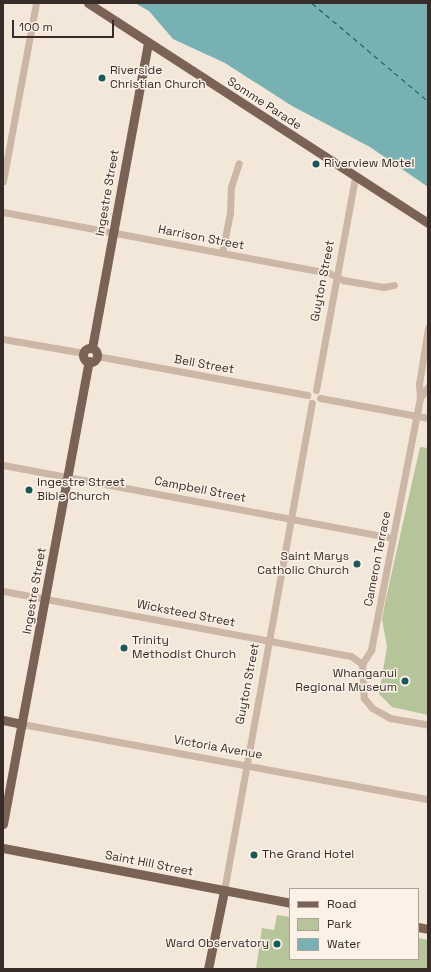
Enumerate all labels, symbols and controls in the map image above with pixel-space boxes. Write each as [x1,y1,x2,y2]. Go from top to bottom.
scale bar [14,12,116,38]
text: 100 m [19,19,53,35]
place label: Riverside Christian Church [110,64,206,92]
marker: Riverside Christian Church [97,73,107,83]
street label: Somme Parade [224,75,304,133]
street label: Ingestre Street [93,148,123,238]
place label: Riverview Motel [324,157,414,171]
marker: Riverview Motel [311,159,321,169]
street label: Harrison Street [157,223,245,253]
street label: Guyton Street [308,239,338,323]
street label: Bell Street [173,353,235,377]
street label: Campbell Street [153,474,247,506]
place label: Ingestre Street Bible Church [37,476,125,504]
marker: Ingestre Street Bible Church [24,485,34,495]
street label: Cameron Terrace [362,510,394,608]
street label: Ingestre Street [20,546,50,636]
place label: Saint Marys Catholic Church [257,550,349,578]
marker: Saint Marys Catholic Church [352,559,362,569]
street label: Wicksteed Street [135,597,237,631]
place label: Trinity Methodist Church [132,634,236,662]
street label: Guyton Street [233,642,263,726]
marker: Trinity Methodist Church [119,643,129,653]
place label: Whanganui Regional Museum [295,667,397,695]
marker: Whanganui Regional Museum [400,676,410,686]
street label: Victoria Avenue [173,733,263,763]
street label: Saint Hill Street [104,848,194,880]
place label: The Grand Hotel [262,848,354,862]
marker: The Grand Hotel [249,850,259,860]
legend [289,888,419,960]
text: Road [327,896,356,912]
text: Park [327,916,352,932]
text: Water [327,936,361,952]
place label: Ward Observatory [166,937,269,951]
marker: Ward Observatory [272,939,282,949]

